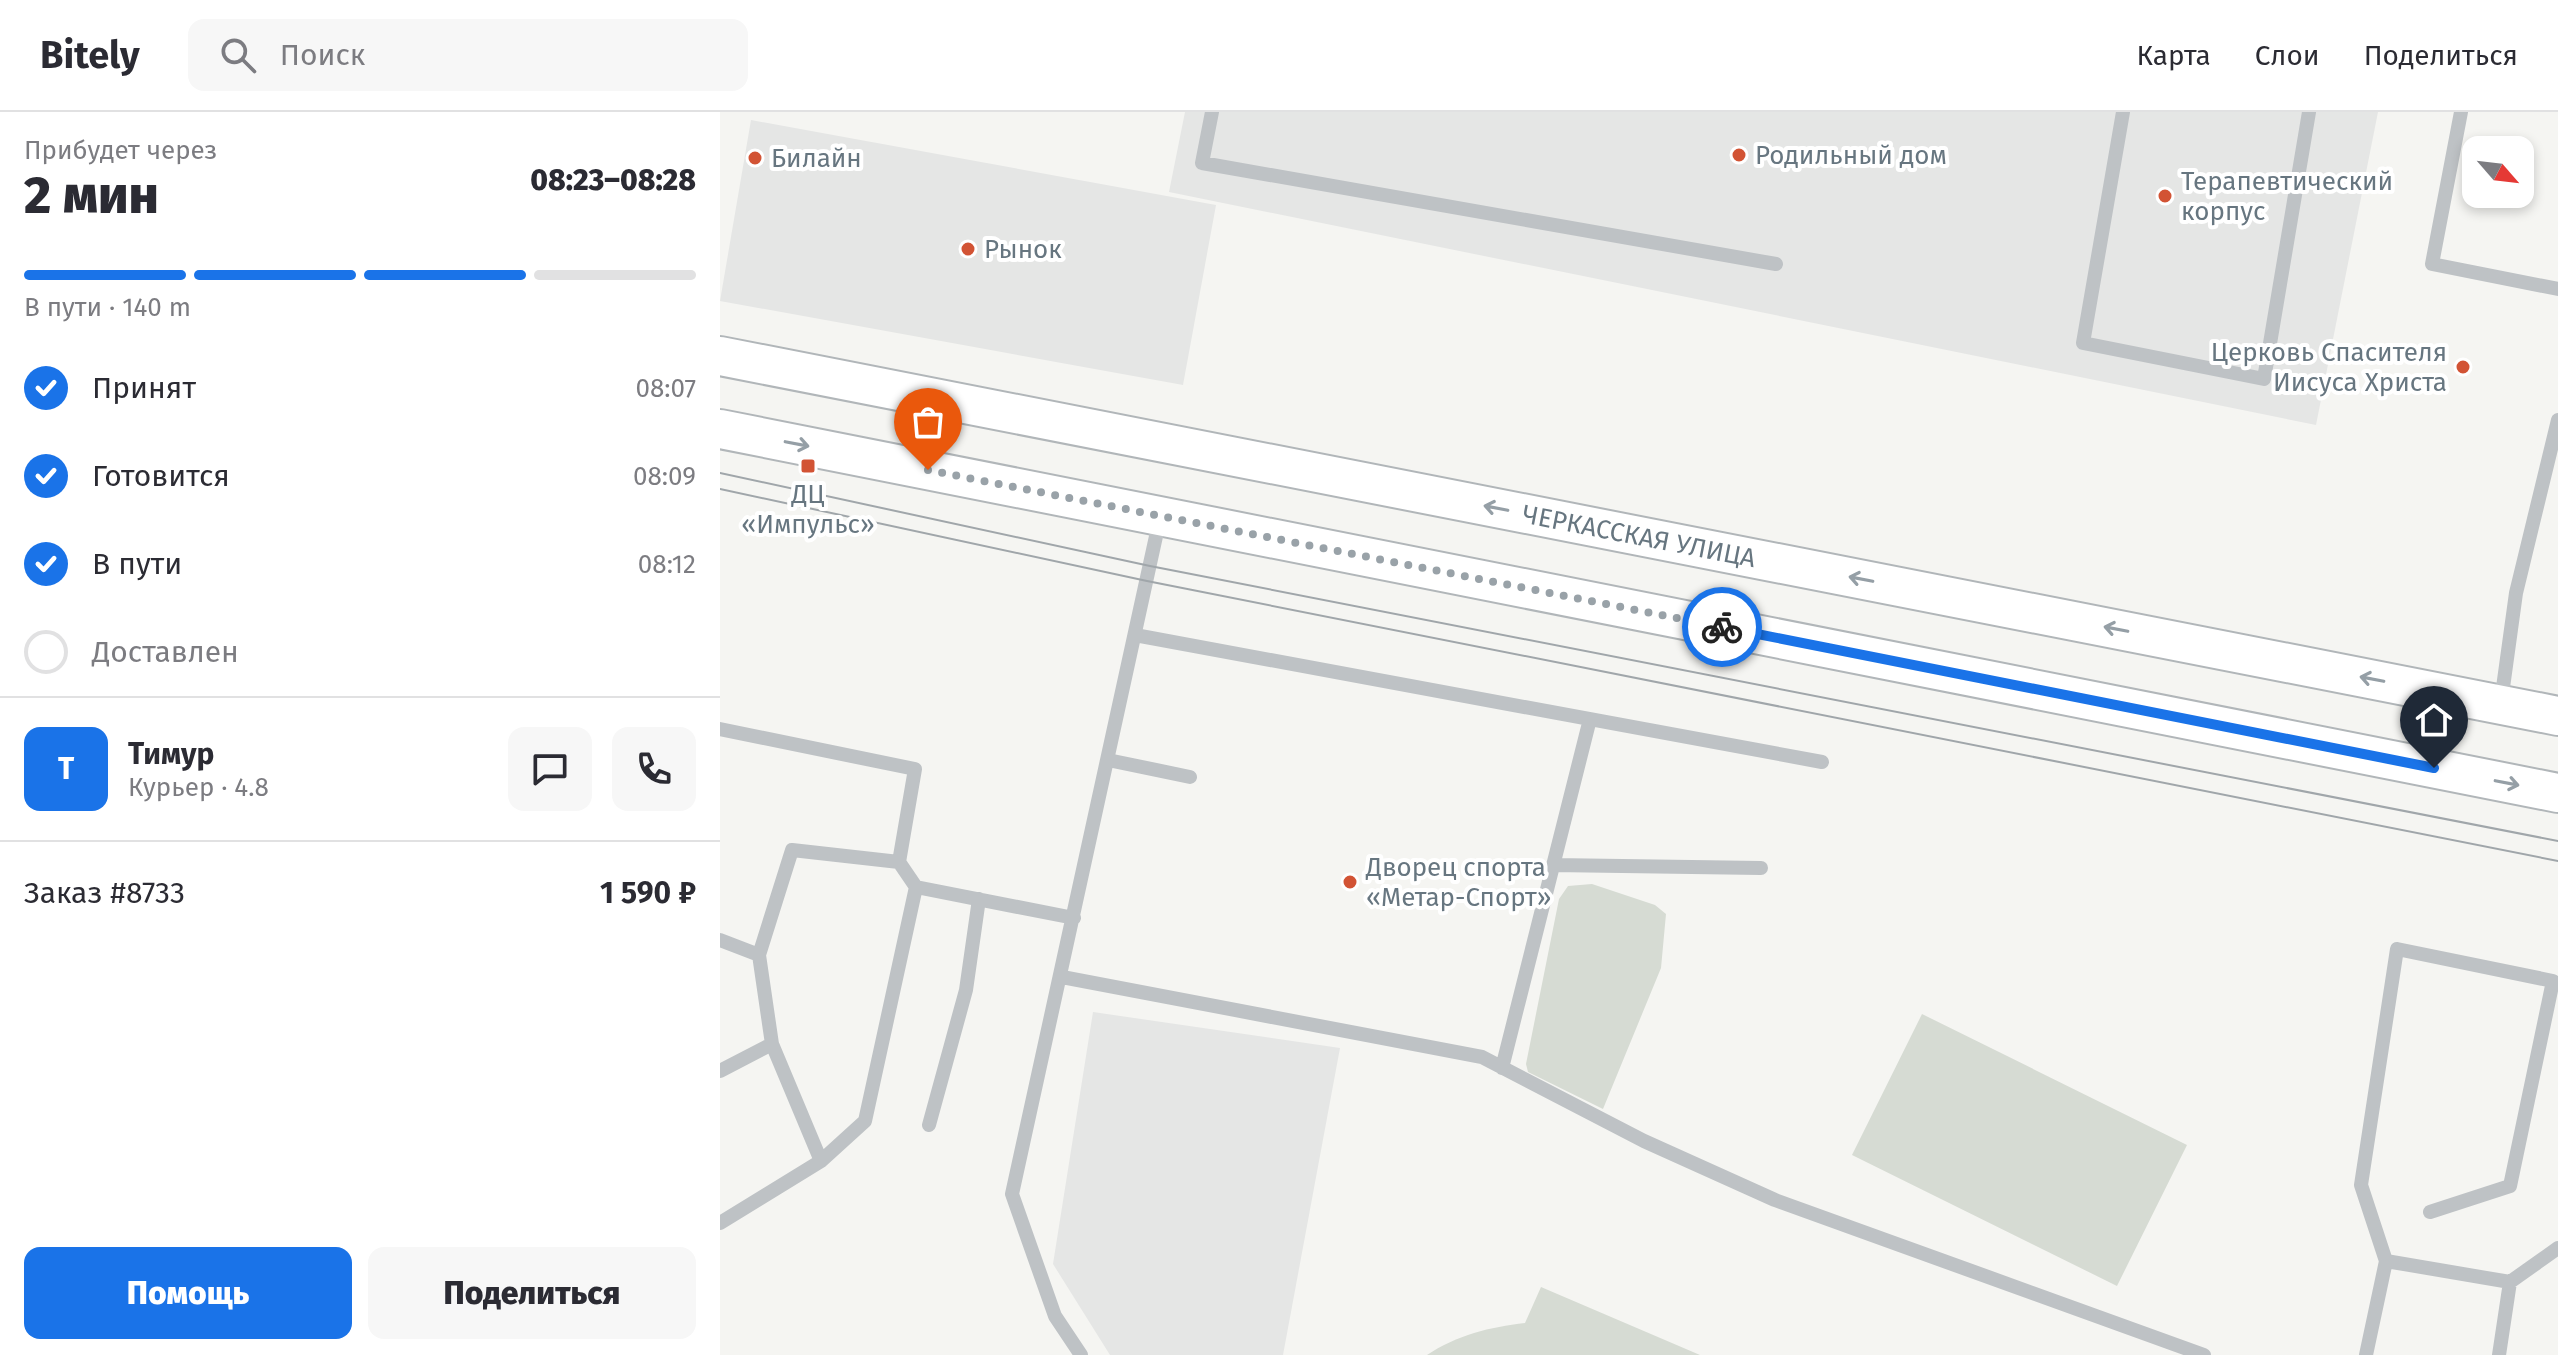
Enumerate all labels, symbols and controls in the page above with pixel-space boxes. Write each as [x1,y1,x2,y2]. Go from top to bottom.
search box [188,19,748,91]
text: Bitely [40,32,140,78]
icon: search [216,33,260,77]
text: Поиск [280,37,365,73]
text: Карта [2136,39,2211,72]
text: Слои [2255,39,2320,72]
text: Поделиться [2364,39,2518,72]
text: Прибудет через [24,135,217,166]
north arrow [2462,136,2534,208]
map controls [2462,136,2534,208]
place label: Родильный дом [1755,140,1947,171]
place label: Билайн [771,143,862,174]
marker: Родильный дом [1730,146,1748,164]
marker: Билайн [746,149,764,167]
text: 08:23–08:28 [530,162,696,198]
text: 2 мин [24,164,159,227]
place label: Терапевтический корпус [2181,166,2393,227]
marker: Терапевтический корпус [2156,187,2174,205]
place label: Рынок [984,234,1062,265]
marker: Рынок [959,240,977,258]
text: В пути · 140 m [24,292,191,323]
place label: Церковь Спасителя Иисуса Христа [2211,337,2447,398]
marker: Церковь Спасителя Иисуса Христа [2454,358,2472,376]
icon: check [24,366,68,410]
text: Принят [92,370,196,406]
text: 08:07 [635,373,696,404]
pin [894,388,962,470]
icon: bag [906,400,950,444]
one-way arrow [783,437,809,452]
icon: check [24,454,68,498]
marker: ДЦ «Импульс» [799,457,817,475]
text: Готовится [92,458,230,494]
text: 08:09 [633,461,696,492]
place label: ДЦ «Импульс» [741,479,875,540]
street label: ЧЕРКАССКАЯ УЛИЦА [1520,499,1758,574]
one-way arrow [1484,500,1509,515]
icon: check [24,542,68,586]
text: В пути [92,546,182,582]
text: 08:12 [638,549,696,580]
one-way arrow [1849,571,1875,586]
courier [1682,587,1762,667]
icon: bike [1700,605,1744,649]
one-way arrow [2104,621,2130,636]
text: Доставлен [92,634,239,670]
one-way arrow [2359,671,2385,686]
pin [2400,686,2468,768]
icon: home [2412,698,2456,742]
button: chat [508,727,592,811]
button: phone [612,727,696,811]
text: Тимур [128,736,214,772]
text: Т [58,751,74,787]
text: Курьер · 4.8 [128,772,269,803]
one-way arrow [2494,776,2519,791]
place label: Дворец спорта «Метар-Спорт» [1365,852,1551,913]
marker: Дворец спорта «Метар-Спорт» [1341,873,1359,891]
text: Заказ #8733 [24,875,185,911]
text: 1 590 ₽ [600,875,696,911]
button: Помощь [24,1247,352,1339]
button: Поделиться [368,1247,696,1339]

